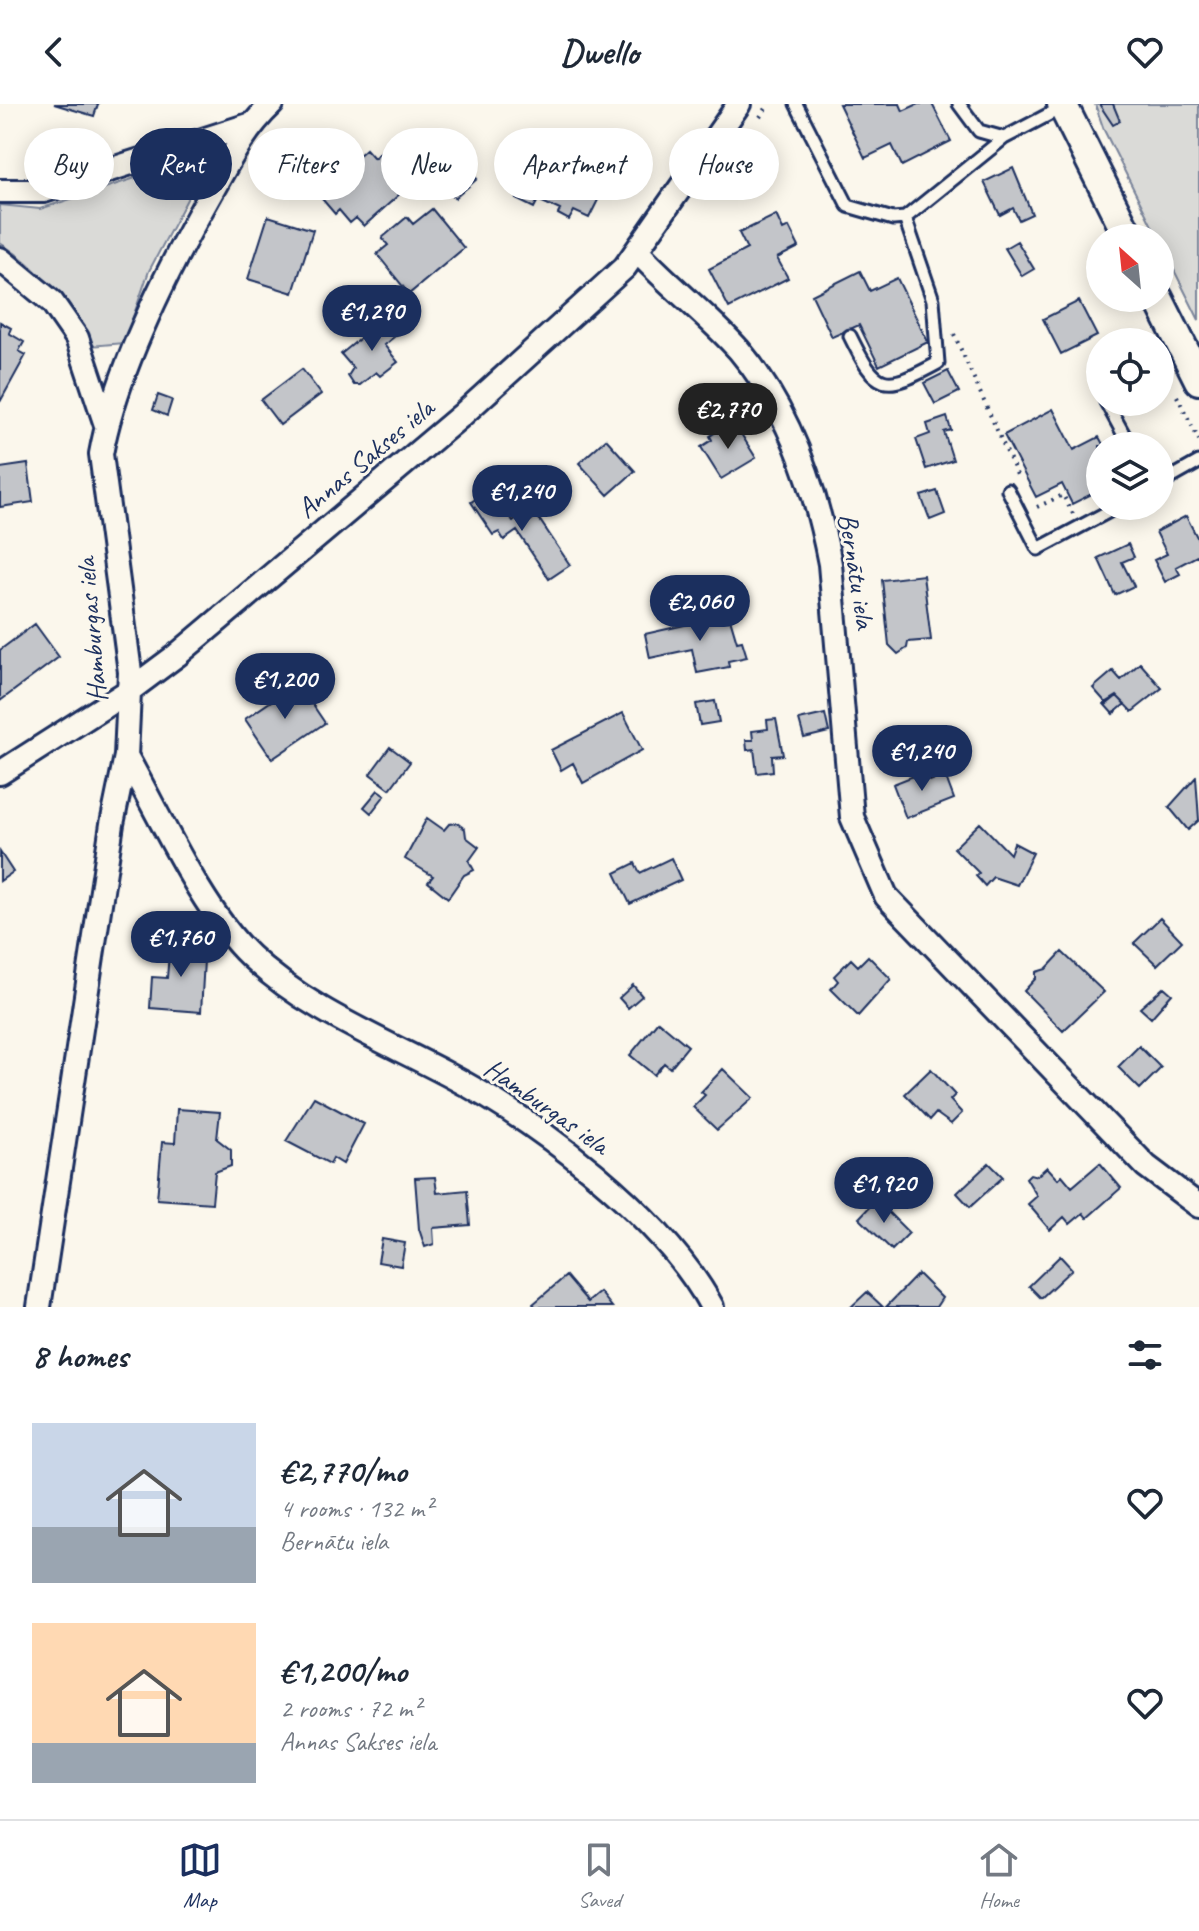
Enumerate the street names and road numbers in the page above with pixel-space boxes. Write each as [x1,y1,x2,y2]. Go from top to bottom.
street label: Annas Sakses iela [289,389,443,525]
street label: Bernātu iela [831,511,884,633]
street label: Hamburgas iela [67,554,115,704]
street label: Hamburgas iela [478,1050,618,1163]

